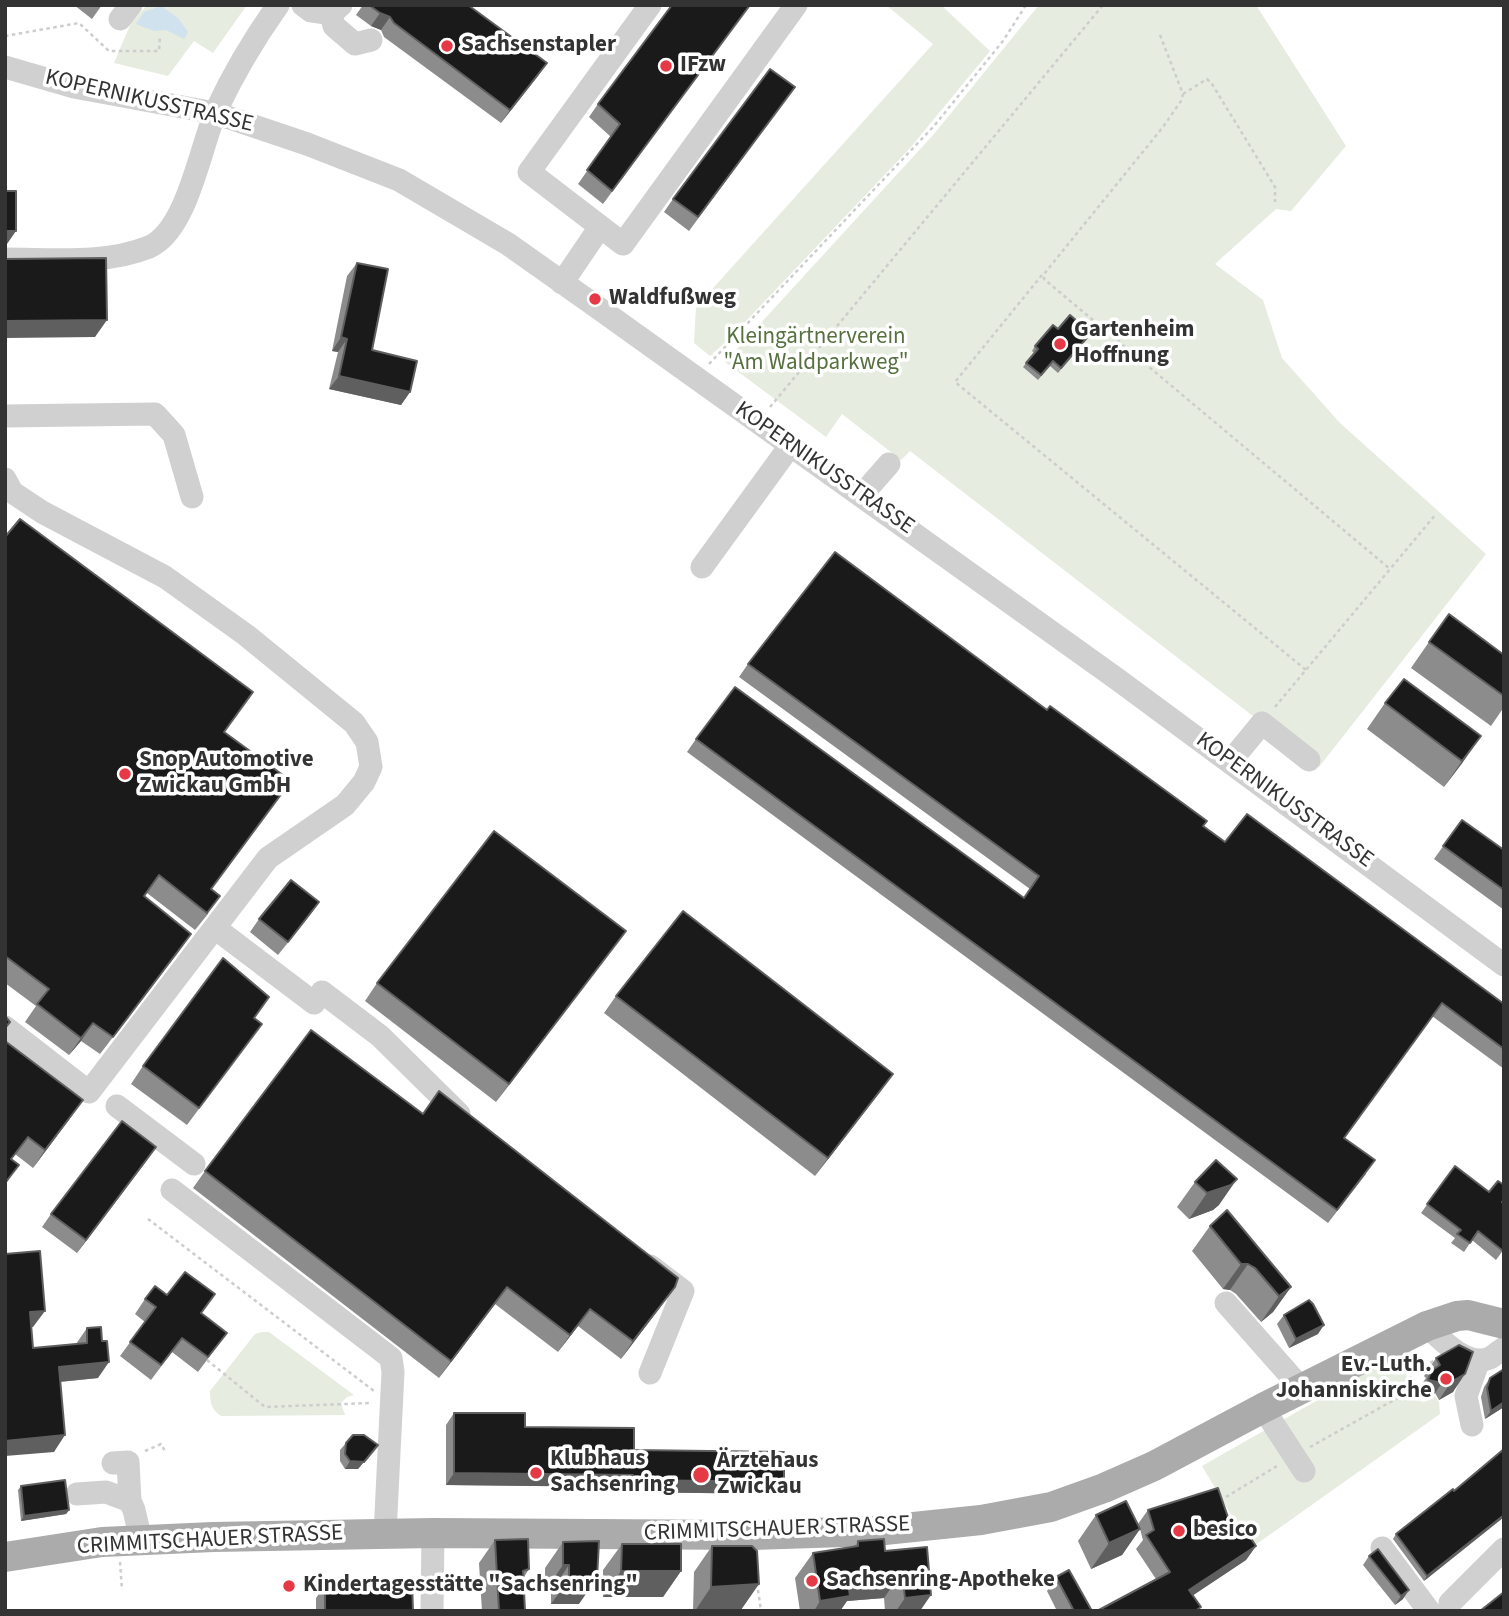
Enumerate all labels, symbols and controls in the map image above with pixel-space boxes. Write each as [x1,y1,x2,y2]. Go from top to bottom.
place label: Sachsenstapler [461,32,616,60]
marker: Sachsenstapler [439,38,455,54]
place label: IFzw [680,52,726,80]
marker: IFzw [658,58,674,74]
street label: KOPERNIKUSSTRASSE [42,65,256,139]
place label: Waldfußweg [609,285,736,313]
marker: Waldfußweg [587,291,603,307]
place label: Gartenheim Hoffnung [1074,317,1195,371]
park label: Kleingärtnerverein "Am Waldparkweg" [723,324,909,378]
marker: Gartenheim Hoffnung [1052,336,1068,352]
street label: KOPERNIKUSSTRASSE [729,397,919,541]
street label: KOPERNIKUSSTRASSE [1190,727,1378,875]
place label: Snop Automotive Zwickau GmbH [139,747,314,801]
marker: Snop Automotive Zwickau GmbH [117,766,133,782]
place label: Ev.-Luth. Johanniskirche [1276,1352,1432,1406]
marker: Ev.-Luth. Johanniskirche [1438,1371,1454,1387]
place label: Klubhaus Sachsenring [550,1446,675,1500]
place label: Ärztehaus Zwickau [717,1448,819,1502]
marker: Klubhaus Sachsenring [528,1465,544,1481]
marker: Ärztehaus Zwickau [691,1465,711,1485]
street label: CRIMMITSCHAUER STRASSE [643,1512,911,1548]
place label: besico [1193,1517,1258,1545]
street label: CRIMMITSCHAUER STRASSE [76,1520,344,1562]
marker: besico [1171,1523,1187,1539]
place label: Sachsenring-Apotheke [826,1567,1055,1595]
place label: Kindertagesstätte "Sachsenring" [303,1572,638,1600]
marker: Sachsenring-Apotheke [804,1573,820,1589]
marker: Kindertagesstätte "Sachsenring" [281,1578,297,1594]

